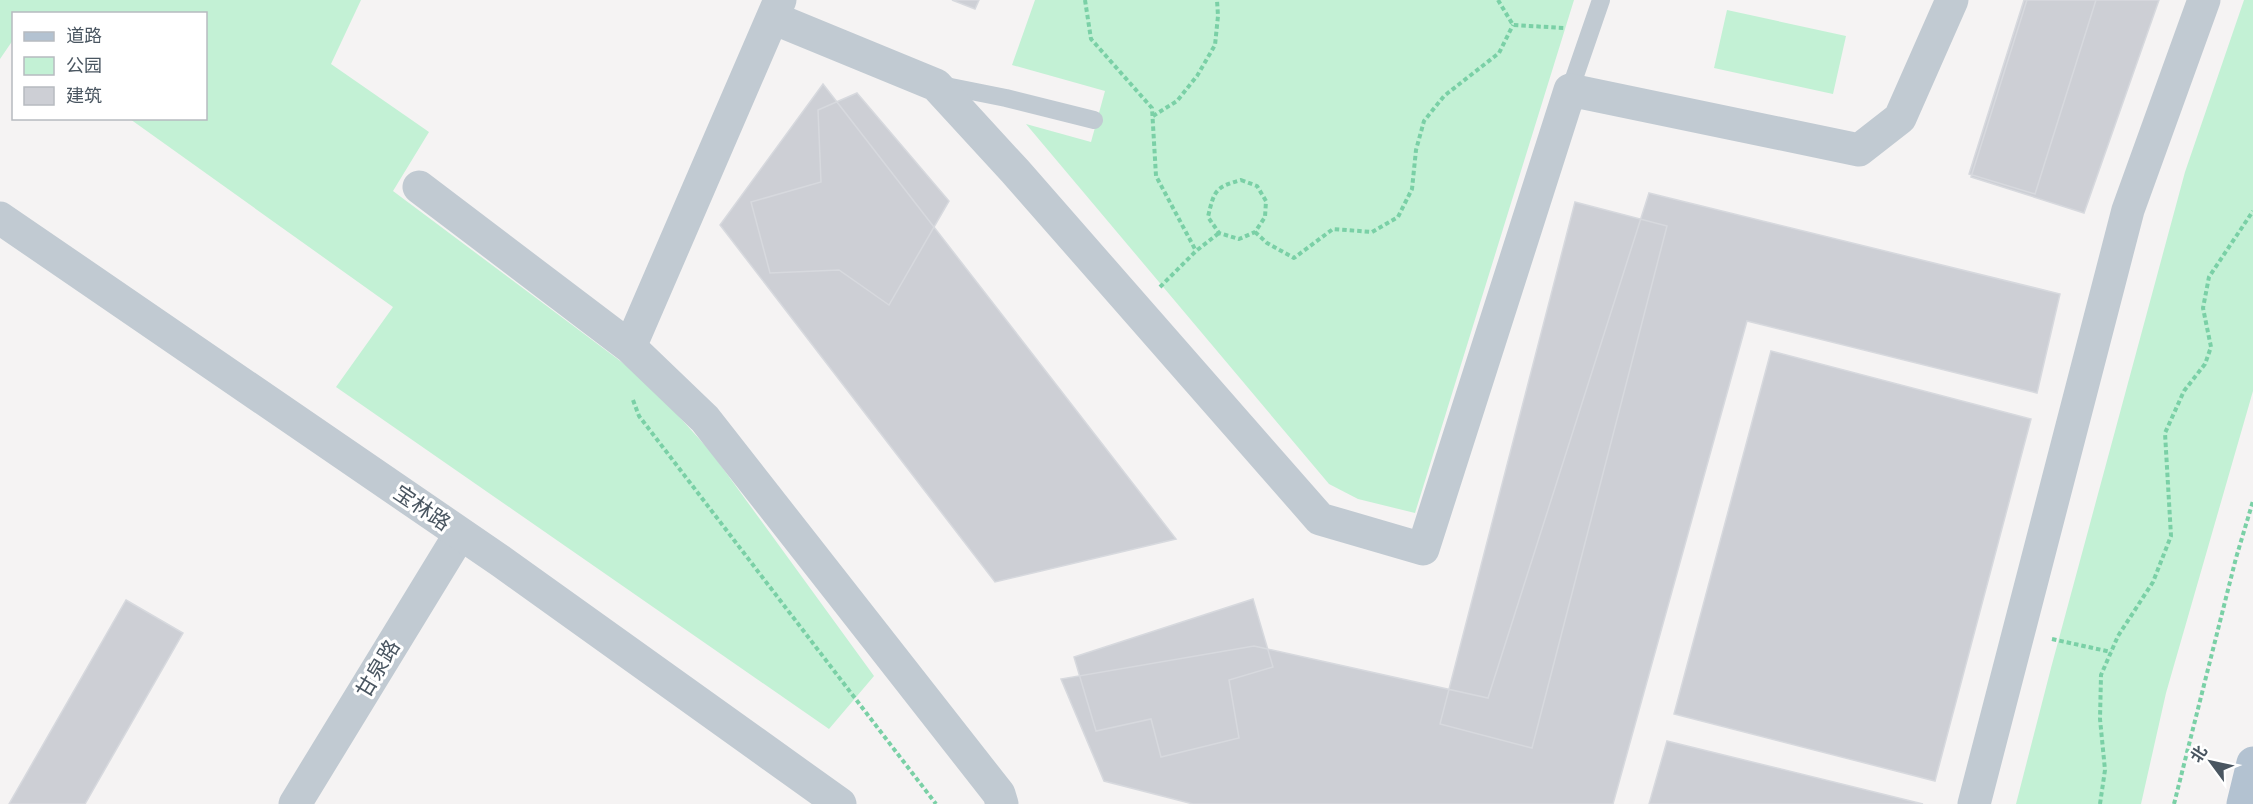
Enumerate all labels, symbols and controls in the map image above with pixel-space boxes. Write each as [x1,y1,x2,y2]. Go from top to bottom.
legend [12,12,207,120]
text: 道路 [66,23,102,47]
text: 公园 [66,53,102,77]
text: 建筑 [66,83,102,107]
street label: 宝林路 [389,478,457,536]
street label: 甘泉路 [349,634,405,703]
north arrow [2181,732,2241,792]
text: 北 [2185,741,2212,767]

